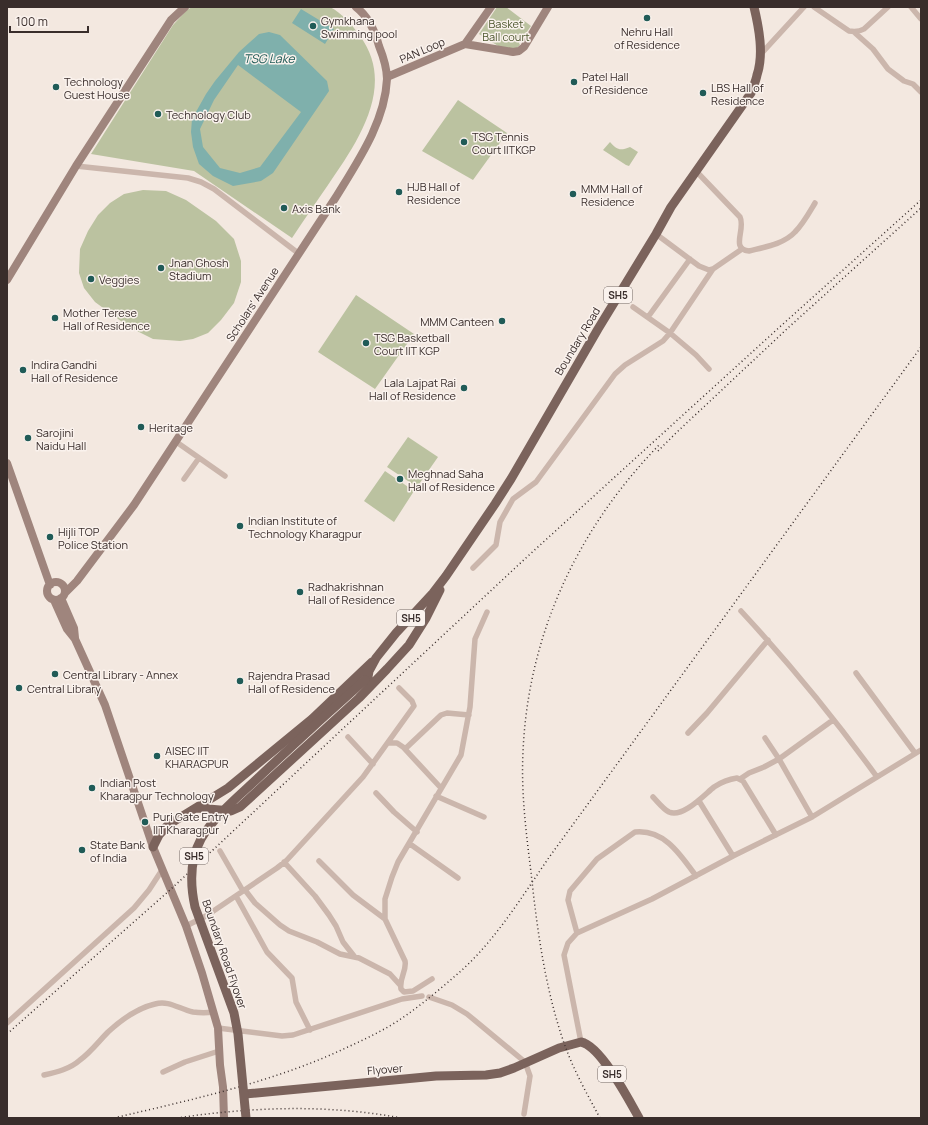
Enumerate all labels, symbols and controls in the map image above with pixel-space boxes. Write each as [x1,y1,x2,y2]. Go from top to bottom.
scale bar [10,8,88,34]
text: 100 m [16,13,48,30]
place label: Gymkhana Swimming pool [321,13,397,41]
marker: Nehru Hall of Residence [642,13,652,23]
park label: Basket Ball court [482,16,530,44]
marker: Gymkhana Swimming pool [308,21,318,31]
place label: Nehru Hall of Residence [614,24,681,52]
street label: PAN Loop [397,34,447,66]
water label: TSG Lake [243,50,296,67]
place label: Patel Hall of Residence [582,69,649,97]
place label: Technology Guest House [64,74,130,102]
marker: Patel Hall of Residence [569,77,579,87]
place label: LBS Hall of Residence [711,80,765,108]
marker: Technology Guest House [51,82,61,92]
marker: LBS Hall of Residence [698,88,708,98]
place label: Technology Club [166,107,251,122]
marker: Technology Club [153,109,163,119]
place label: TSG Tennis Court IITKGP [472,129,536,157]
marker: TSG Tennis Court IITKGP [459,137,469,147]
place label: HJB Hall of Residence [407,179,461,207]
place label: MMM Hall of Residence [581,181,642,209]
marker: HJB Hall of Residence [394,187,404,197]
marker: MMM Hall of Residence [568,189,578,199]
place label: Axis Bank [292,201,341,216]
marker: Axis Bank [279,203,289,213]
place label: Jnan Ghosh Stadium [169,255,229,283]
marker: Jnan Ghosh Stadium [156,263,166,273]
street label: Scholars' Avenue [222,263,282,344]
place label: Veggies [99,272,139,287]
marker: Veggies [86,274,96,284]
road number: SH5 [604,287,632,303]
street label: Boundary Road [551,304,603,378]
place label: Mother Terese Hall of Residence [63,305,150,333]
marker: Mother Terese Hall of Residence [50,313,60,323]
place label: MMM Canteen [420,314,494,329]
marker: MMM Canteen [497,316,507,326]
place label: TSG Basketball Court IIT KGP [374,330,450,358]
marker: TSG Basketball Court IIT KGP [361,338,371,348]
place label: Indira Gandhi Hall of Residence [31,357,118,385]
marker: Indira Gandhi Hall of Residence [18,365,28,375]
place label: Lala Lajpat Rai Hall of Residence [369,375,457,403]
marker: Lala Lajpat Rai Hall of Residence [459,383,469,393]
place label: Heritage [149,420,194,435]
marker: Heritage [136,422,146,432]
place label: Sarojini Naidu Hall [36,425,86,453]
marker: Sarojini Naidu Hall [23,433,33,443]
place label: Meghnad Saha Hall of Residence [408,466,495,494]
marker: Meghnad Saha Hall of Residence [395,474,405,484]
place label: Indian Institute of Technology Kharagpur [248,513,362,541]
marker: Indian Institute of Technology Kharagpur [235,521,245,531]
place label: Hijli TOP Police Station [58,524,128,552]
marker: Hijli TOP Police Station [45,532,55,542]
place label: Radhakrishnan Hall of Residence [308,579,395,607]
marker: Radhakrishnan Hall of Residence [295,587,305,597]
road number: SH5 [397,610,425,626]
place label: Central Library - Annex [63,667,178,682]
place label: Rajendra Prasad Hall of Residence [248,668,335,696]
marker: Central Library - Annex [50,669,60,679]
marker: Rajendra Prasad Hall of Residence [235,676,245,686]
place label: Central Library [27,681,101,696]
marker: Central Library [14,683,24,693]
place label: AISEC IIT KHARAGPUR [165,743,229,771]
marker: AISEC IIT KHARAGPUR [152,751,162,761]
place label: Indian Post Kharagpur Technology [100,775,214,803]
marker: Indian Post Kharagpur Technology [87,783,97,793]
place label: Puri Gate Entry IIT Kharagpur [153,809,229,837]
marker: Puri Gate Entry IIT Kharagpur [140,817,150,827]
place label: State Bank of India [90,837,146,865]
marker: State Bank of India [77,845,87,855]
road number: SH5 [180,848,208,864]
street label: Boundary Road Flyover [199,897,251,1011]
street label: Flyover [367,1060,403,1078]
road number: SH5 [598,1066,626,1082]

